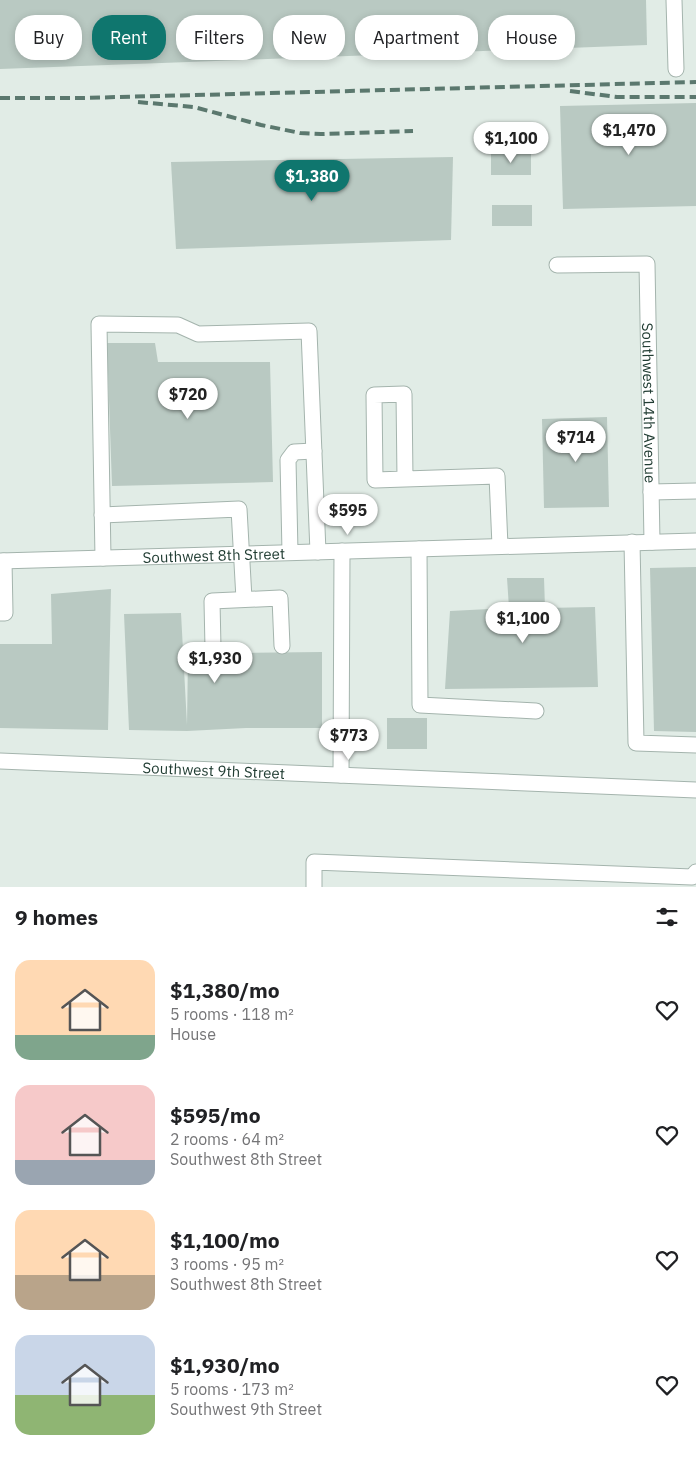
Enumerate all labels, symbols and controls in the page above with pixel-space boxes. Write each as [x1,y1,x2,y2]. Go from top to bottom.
chip: Buy [15,15,82,60]
chip: Rent [92,15,166,60]
chip: Filters [176,15,263,60]
chip: New [273,15,345,60]
chip: Apartment [355,15,478,60]
chip: House [488,15,575,60]
pin: $1,470 [588,114,670,156]
text: $1,470 [603,120,655,140]
pin: $1,100 [470,121,552,164]
text: $1,100 [485,128,537,148]
pin: $1,380 [271,160,353,202]
text: $1,380 [286,166,338,186]
street label: Southwest 14th Avenue [639,323,660,483]
pin: $720 [158,378,218,420]
text: $720 [169,384,207,404]
pin: $714 [546,420,606,463]
text: $714 [557,427,595,447]
pin: $595 [318,494,378,536]
text: $595 [329,500,367,520]
street label: Southwest 8th Street [142,543,285,566]
pin: $1,100 [482,602,564,644]
text: $1,100 [497,608,549,628]
pin: $1,930 [174,642,256,684]
text: $1,930 [189,648,241,668]
pin: $773 [319,718,379,761]
text: $773 [330,725,368,745]
street label: Southwest 9th Street [142,757,285,782]
text: 9 homes [15,903,98,931]
icon: filters [653,903,681,931]
text: $1,380/mo [170,976,280,1004]
icon: home [55,980,115,1040]
icon: heart [653,996,681,1024]
text: 5 rooms · 118 m² [170,1004,294,1024]
text: House [170,1024,216,1044]
text: $595/mo [170,1101,261,1129]
icon: home [55,1105,115,1165]
icon: heart [653,1121,681,1149]
text: 2 rooms · 64 m² [170,1129,284,1149]
text: Southwest 8th Street [170,1149,322,1169]
text: $1,100/mo [170,1226,280,1254]
icon: home [55,1230,115,1290]
icon: heart [653,1246,681,1274]
text: 3 rooms · 95 m² [170,1254,284,1274]
text: Southwest 8th Street [170,1274,322,1294]
text: $1,930/mo [170,1351,280,1379]
icon: home [55,1355,115,1415]
icon: heart [653,1371,681,1399]
text: 5 rooms · 173 m² [170,1379,294,1399]
text: Southwest 9th Street [170,1399,322,1419]

